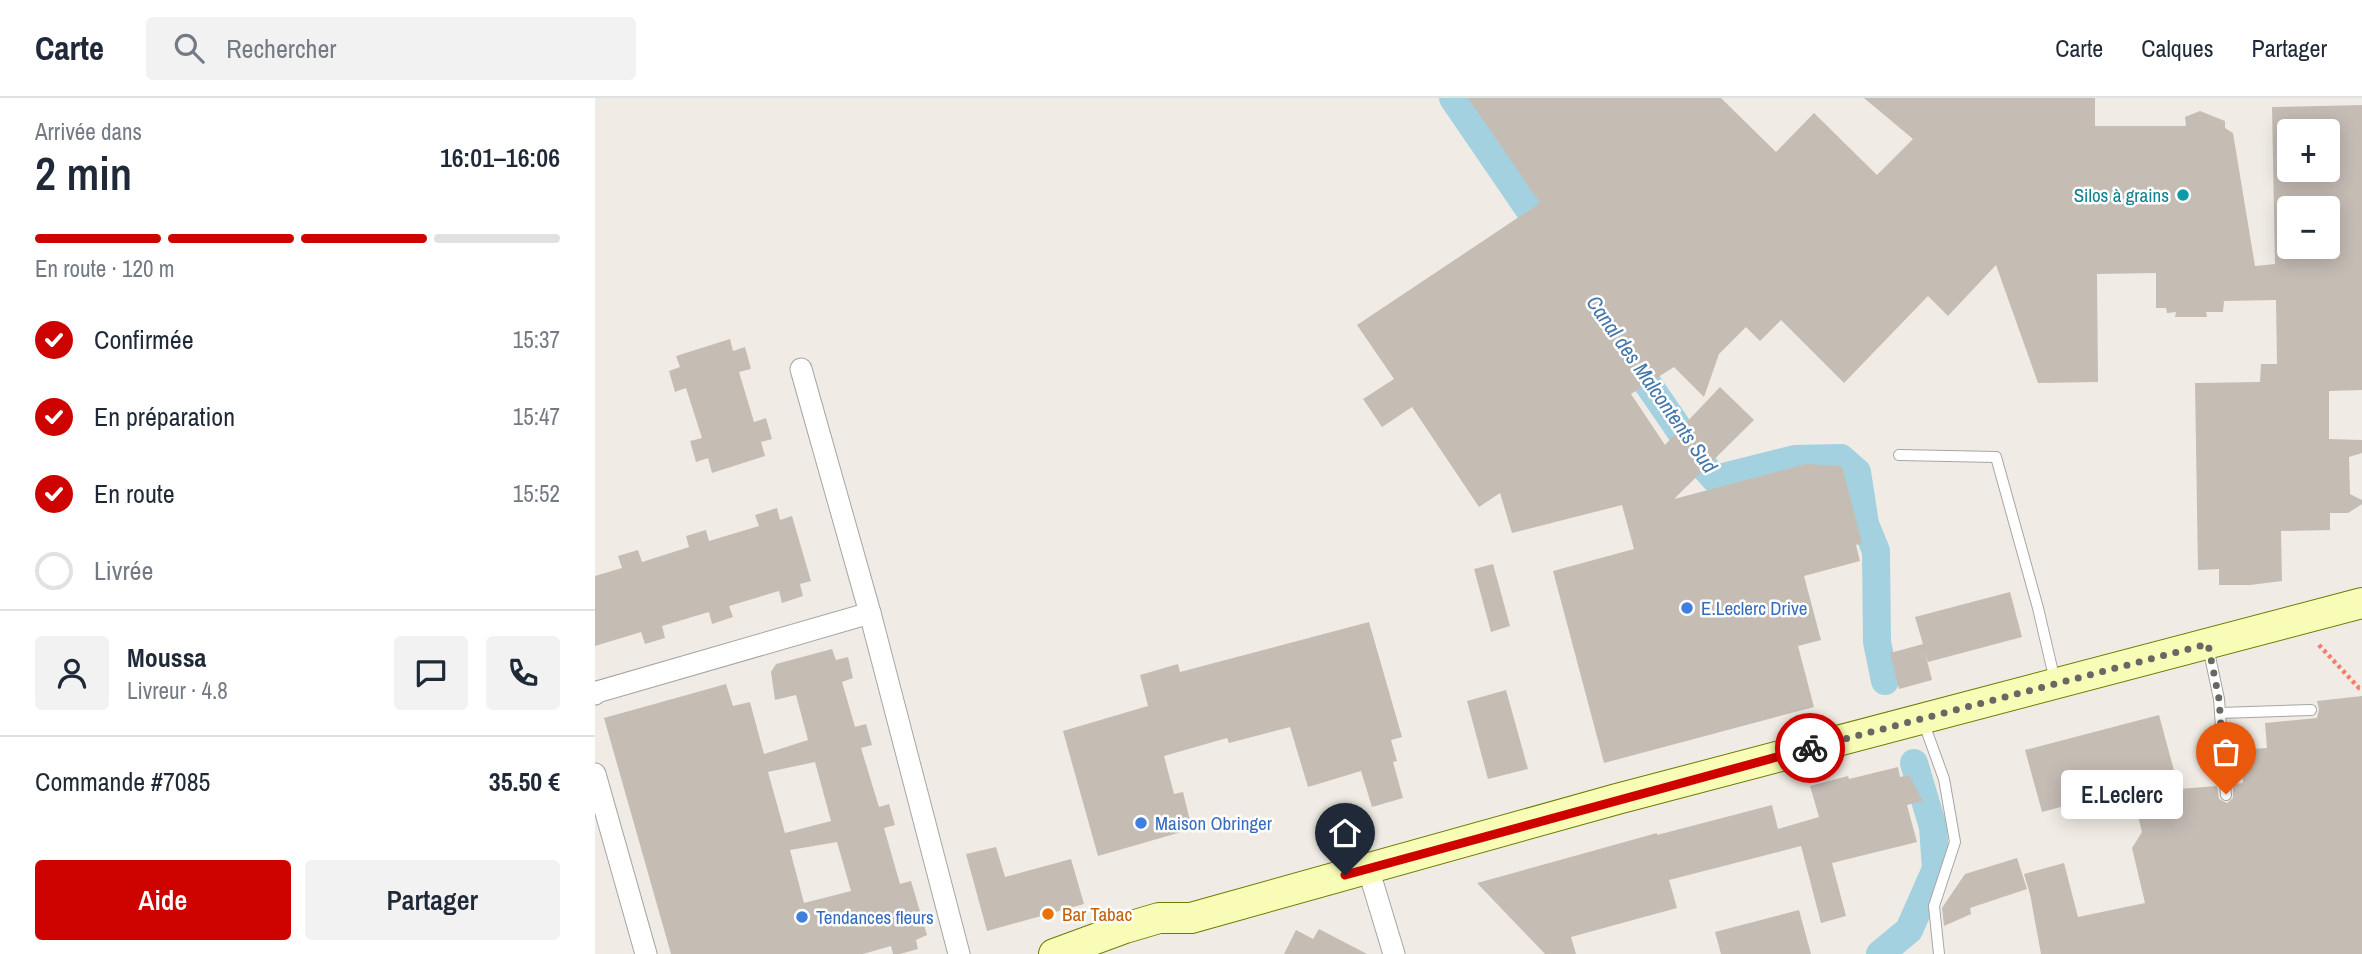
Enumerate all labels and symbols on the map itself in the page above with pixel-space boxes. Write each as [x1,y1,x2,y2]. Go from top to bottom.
place label: Silos à grains [2074,182,2169,208]
marker: Silos à grains [2175,187,2191,203]
water label: Canal des Malcontents Sud [1580,289,1725,479]
place label: E.Leclerc Drive [1701,595,1808,621]
marker: E.Leclerc Drive [1679,600,1695,616]
courier [1775,713,1845,783]
pin [2196,722,2256,794]
callout: E.Leclerc [2061,770,2184,818]
pin [1315,803,1375,875]
place label: Maison Obringer [1155,810,1273,836]
marker: Maison Obringer [1133,815,1149,831]
place label: Bar Tabac [1062,901,1132,927]
place label: Tendances fleurs [816,904,934,930]
marker: Bar Tabac [1040,906,1056,922]
marker: Tendances fleurs [794,909,810,925]

